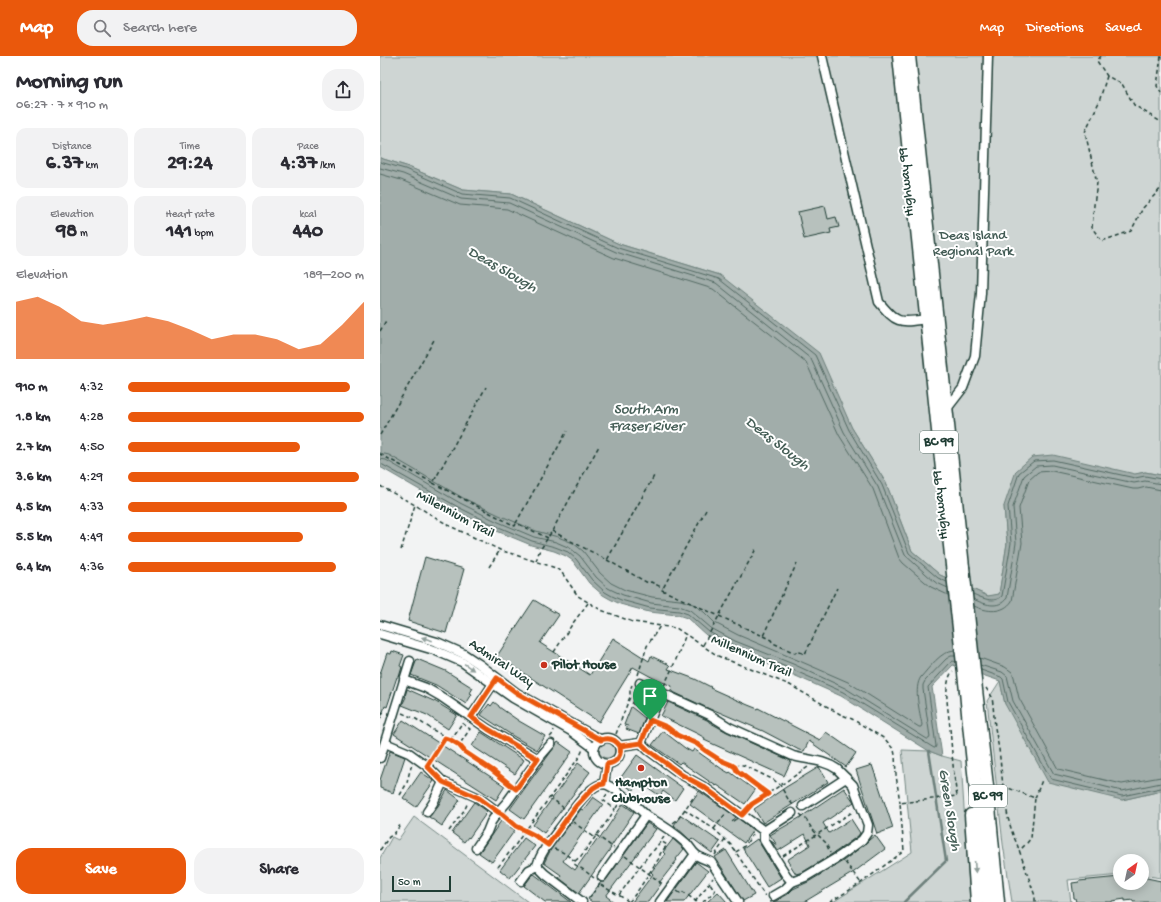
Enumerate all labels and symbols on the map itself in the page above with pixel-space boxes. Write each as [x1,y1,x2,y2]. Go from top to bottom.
street label: Highway 99 [895,147,919,217]
park label: Deas Island Regional Park [933,228,1015,261]
water label: Deas Slough [464,243,540,297]
water label: South Arm Fraser River [609,401,686,436]
water label: Deas Slough [741,413,813,475]
road number: BC 99 [920,431,958,453]
street label: Highway 99 [929,470,953,540]
street label: Millennium Trail [413,487,497,543]
street label: Millennium Trail [708,632,794,682]
one-way arrow [421,636,433,642]
street label: Admiral Way [465,636,537,692]
place label: Pilot House [551,657,617,674]
marker: Pilot House [539,660,549,670]
one-way arrow [464,663,474,671]
pin [633,679,667,720]
marker: Hampton Clubhouse [636,763,646,773]
water label: Green Slough [934,768,964,853]
place label: Hampton Clubhouse [611,775,671,808]
road number: BC 99 [969,785,1007,807]
north arrow [1113,854,1149,890]
one-way arrow [971,861,978,873]
scale bar [392,874,451,893]

